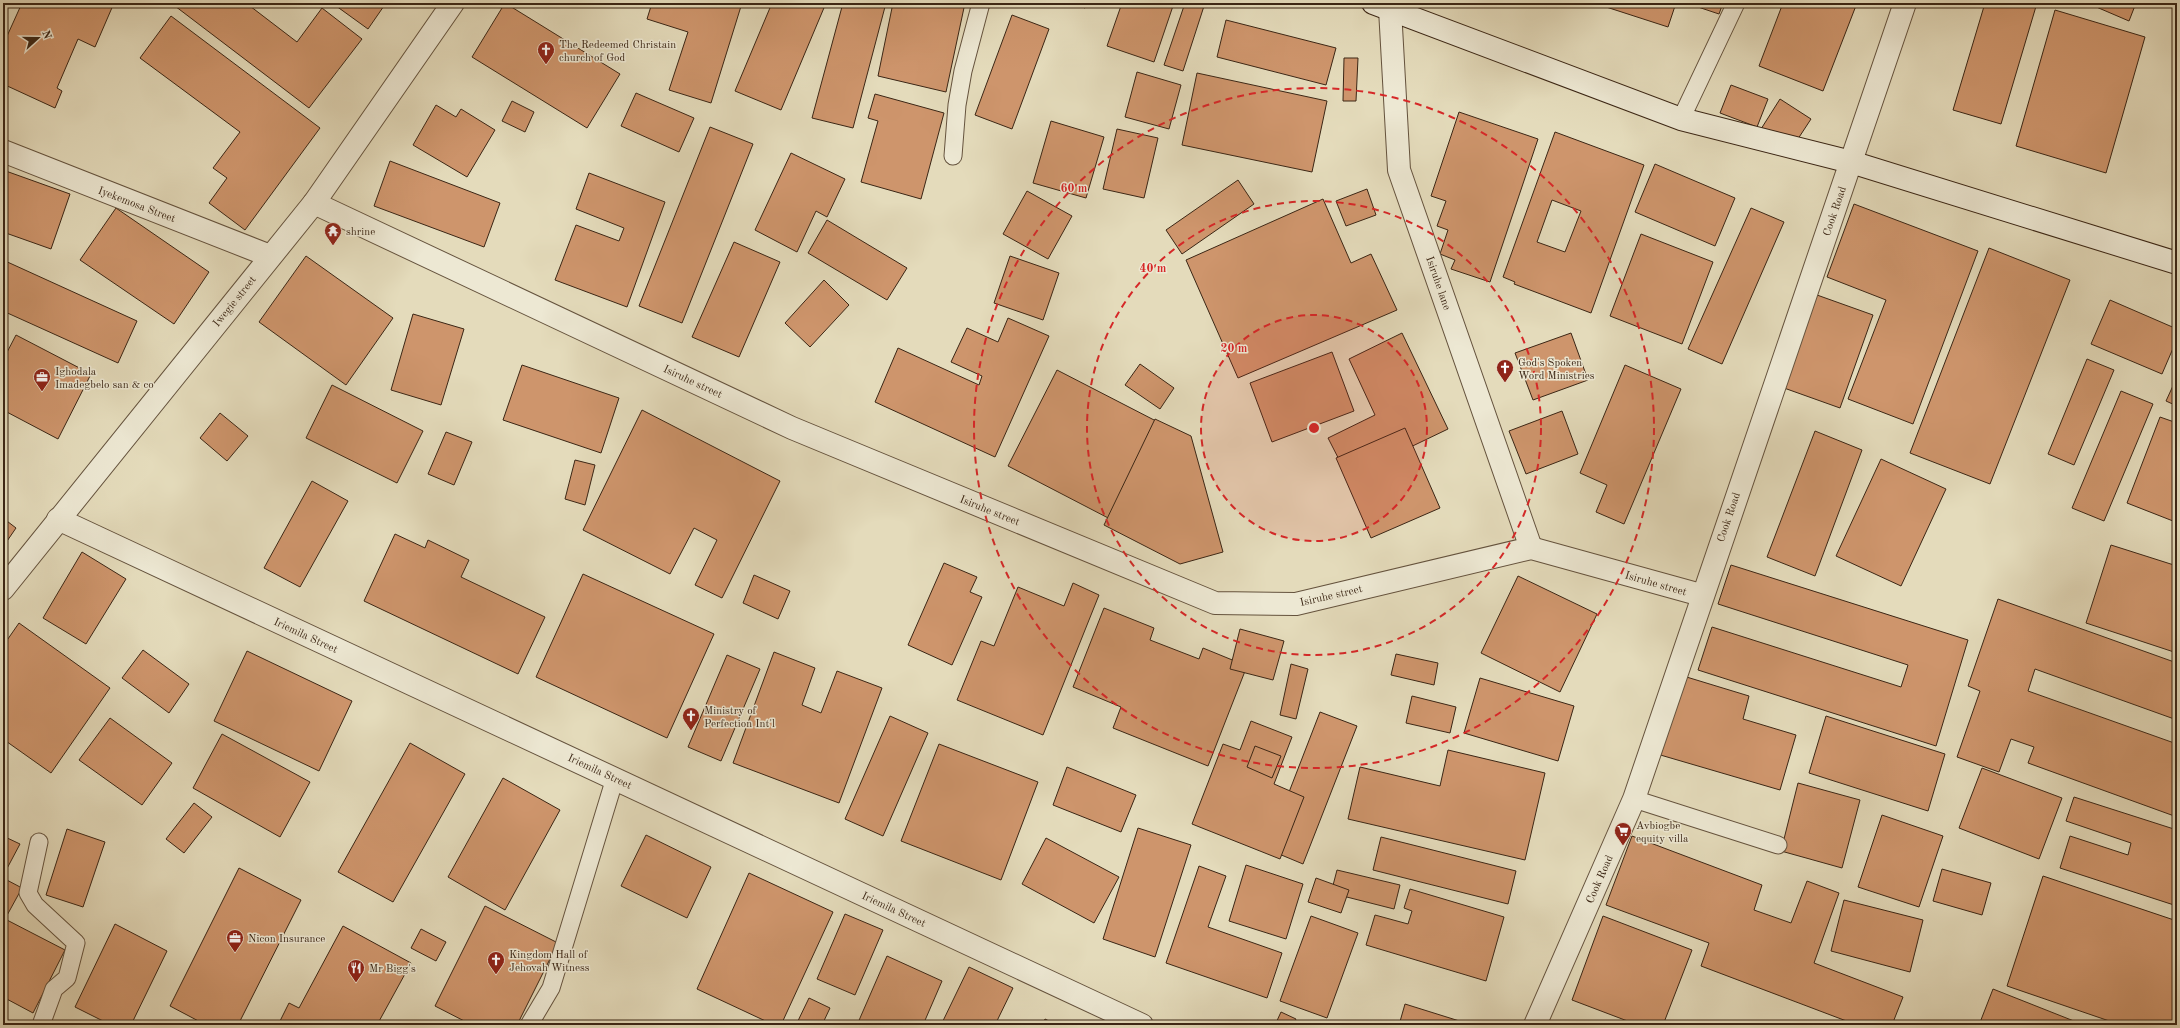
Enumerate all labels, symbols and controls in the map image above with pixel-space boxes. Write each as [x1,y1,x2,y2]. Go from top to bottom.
north arrow [18,18,58,58]
text: N [39,29,53,41]
church icon: The Redeemed Christain church of God [536,40,556,65]
place label: The Redeemed Christain church of God [559,40,676,64]
text: 60 m [1061,183,1088,195]
street label: Cook Road [1822,185,1849,238]
street label: Iyekemosa Street [96,186,177,225]
temple icon: shrine [323,221,343,246]
place label: shrine [346,227,375,238]
street label: Isiruhe lane [1423,255,1452,312]
text: 40 m [1140,263,1167,275]
street label: Iwegie street [212,274,259,329]
text: 20 m [1221,343,1248,355]
church icon: God's Spoken Word Ministries [1495,358,1515,383]
place label: God's Spoken Word Ministries [1518,358,1595,382]
street label: Isiruhe street [661,364,724,401]
office icon: Ighodala Imadegbelo san & co [32,367,52,392]
place label: Ighodala Imadegbelo san & co [55,367,154,391]
centre of rings [1307,421,1321,435]
street label: Cook Road [1716,491,1743,544]
street label: Isiruhe street [958,494,1021,528]
street label: Isiruhe street [1623,570,1688,599]
street label: Isiruhe street [1299,584,1364,609]
street label: Iriemila Street [272,617,339,656]
church icon: Ministry of Perfection Int'l [681,706,701,731]
place label: Ministry of Perfection Int'l [704,706,775,730]
street label: Iriemila Street [566,753,633,792]
supermarket icon: Avbiogbe equity villa [1613,821,1633,846]
place label: Avbiogbe equity villa [1636,821,1689,845]
street label: Cook Road [1585,854,1616,905]
street label: Iriemila Street [860,891,927,930]
office icon: Nicon Insurance [225,928,245,953]
place label: Nicon Insurance [248,934,325,945]
church icon: Kingdom Hall of Jehovah Witness [486,950,506,975]
place label: Kingdom Hall of Jehovah Witness [509,950,590,974]
restaurant icon: Mr Bigg's [346,958,366,983]
place label: Mr Bigg's [369,964,416,975]

